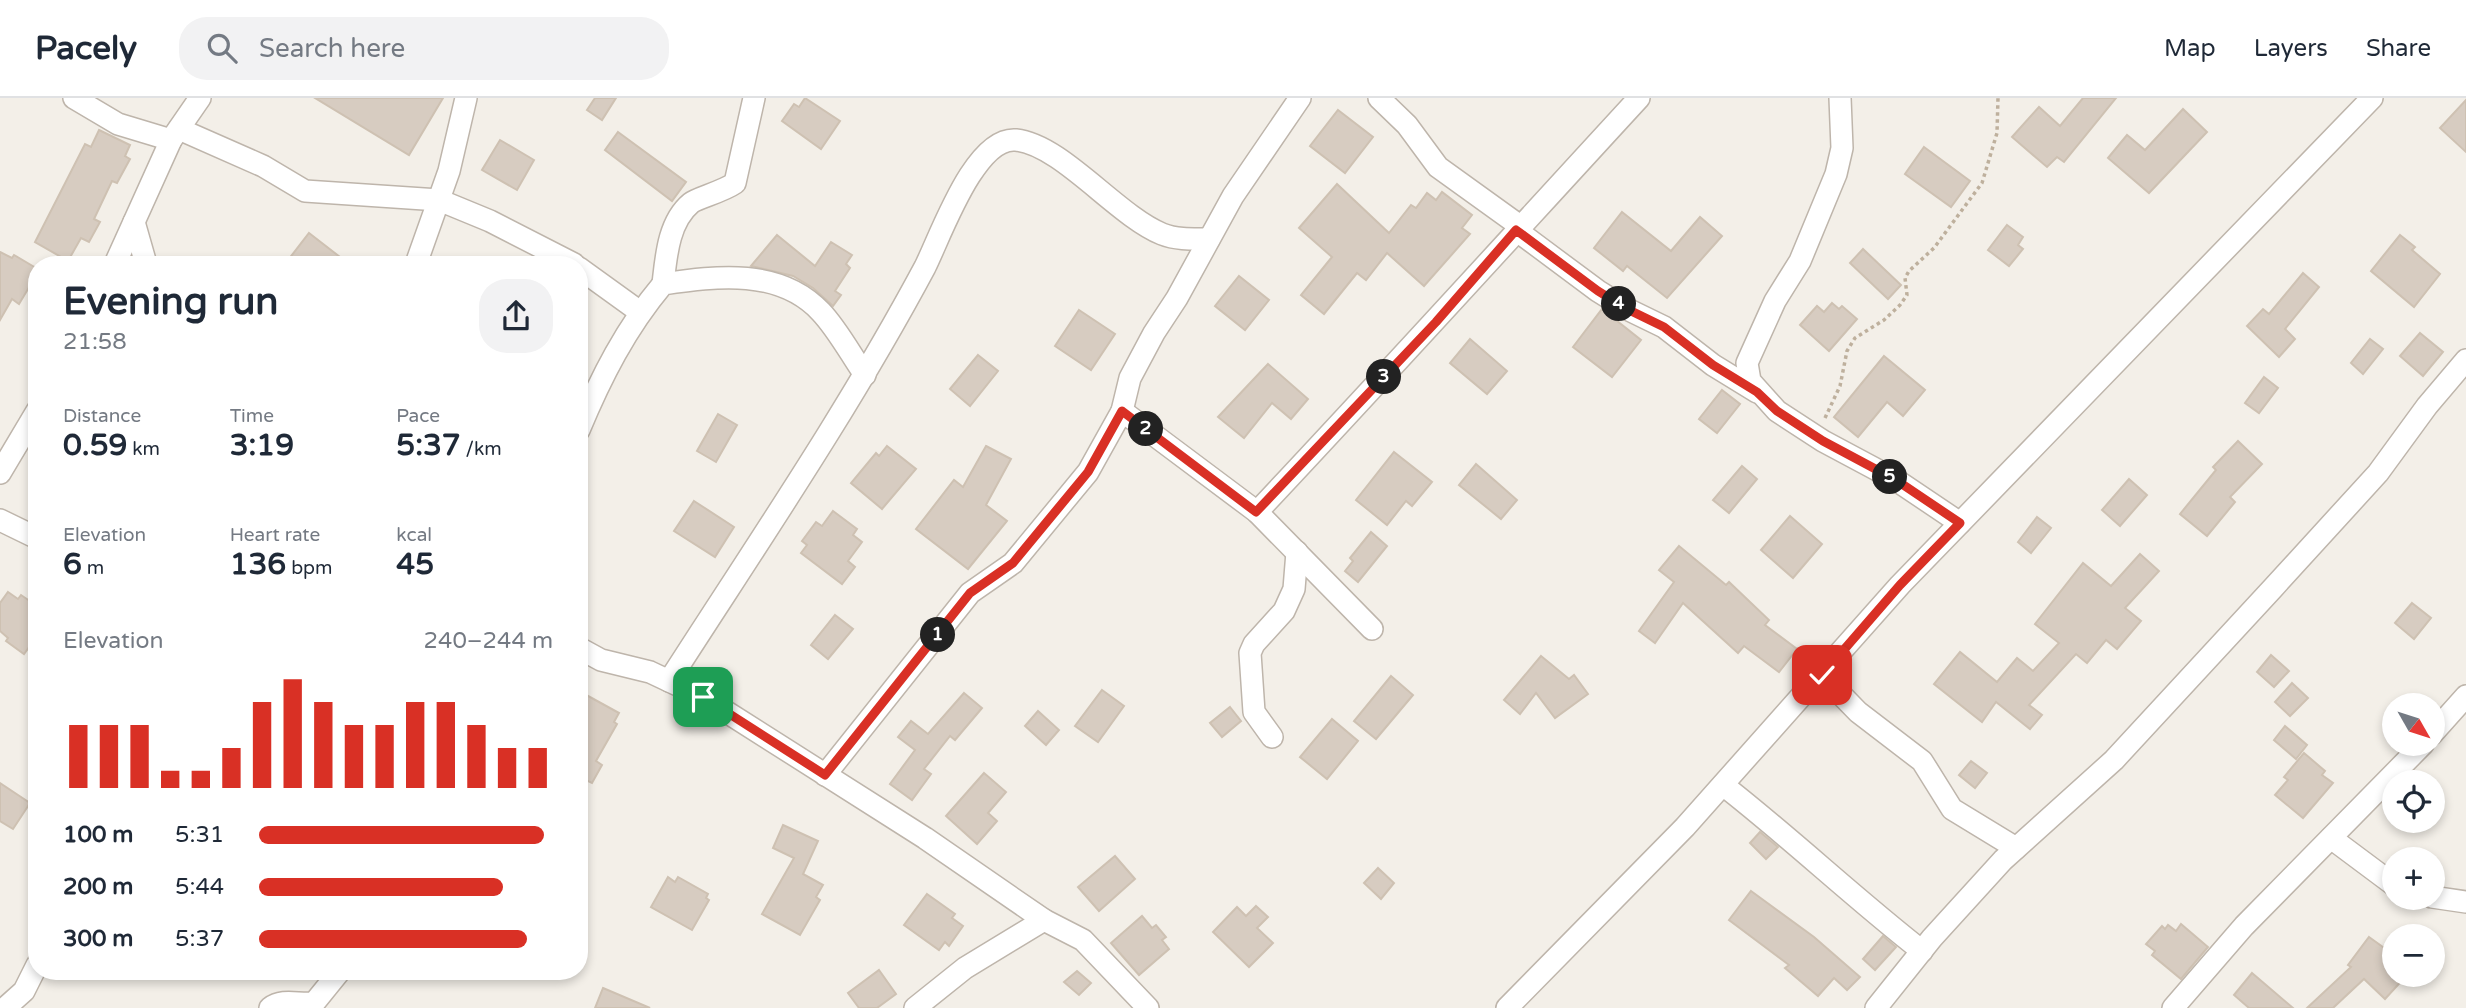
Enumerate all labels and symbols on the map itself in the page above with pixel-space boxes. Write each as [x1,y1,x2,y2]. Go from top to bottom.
pin: 4 [1602,286,1636,322]
pin: 3 [1366,360,1402,394]
pin: 2 [1128,412,1164,446]
pin: 5 [1872,460,1908,494]
pin: 1 [920,618,956,652]
pin [1792,645,1852,705]
pin [673,667,733,727]
north arrow [2382,693,2445,756]

